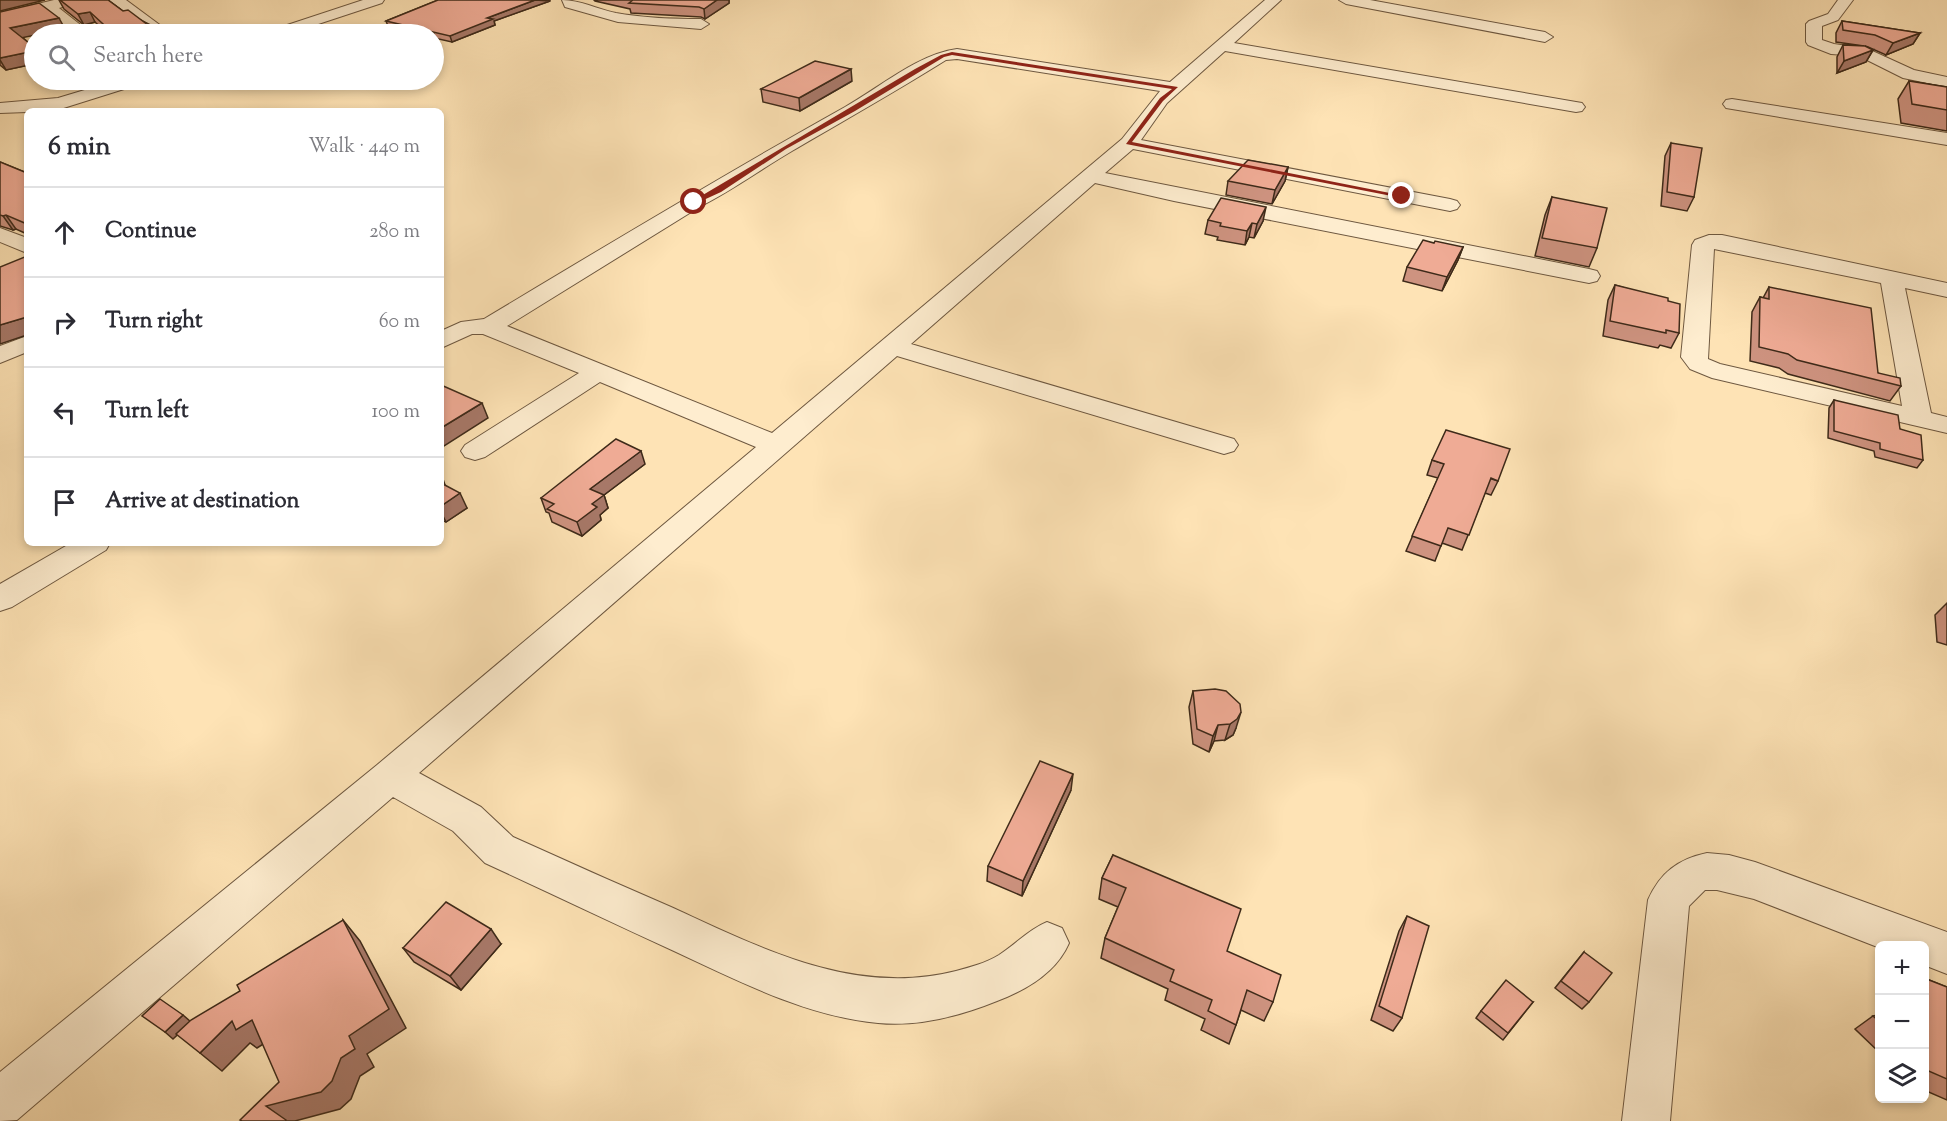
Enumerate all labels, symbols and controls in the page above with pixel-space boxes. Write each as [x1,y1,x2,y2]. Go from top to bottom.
search box [24,24,444,90]
icon: search [45,41,78,74]
text: Search here [93,41,203,73]
text: 6 min [48,129,111,166]
text: Walk · 440 m [308,133,420,162]
route end [1388,182,1414,208]
route start [680,188,706,214]
icon: ahead [48,216,81,249]
text: Continue [105,216,196,248]
text: 280 m [369,218,420,247]
icon: right [48,306,81,339]
text: Turn right [105,306,202,338]
text: 60 m [379,308,420,337]
icon: left [48,396,81,429]
text: Turn left [105,396,188,428]
text: 100 m [371,398,420,427]
icon: arrive [48,486,81,519]
text: Arrive at destination [105,486,300,518]
map controls [1875,941,1929,1103]
button: + [1875,941,1929,995]
button: − [1875,995,1929,1049]
button: layers [1875,1049,1929,1103]

